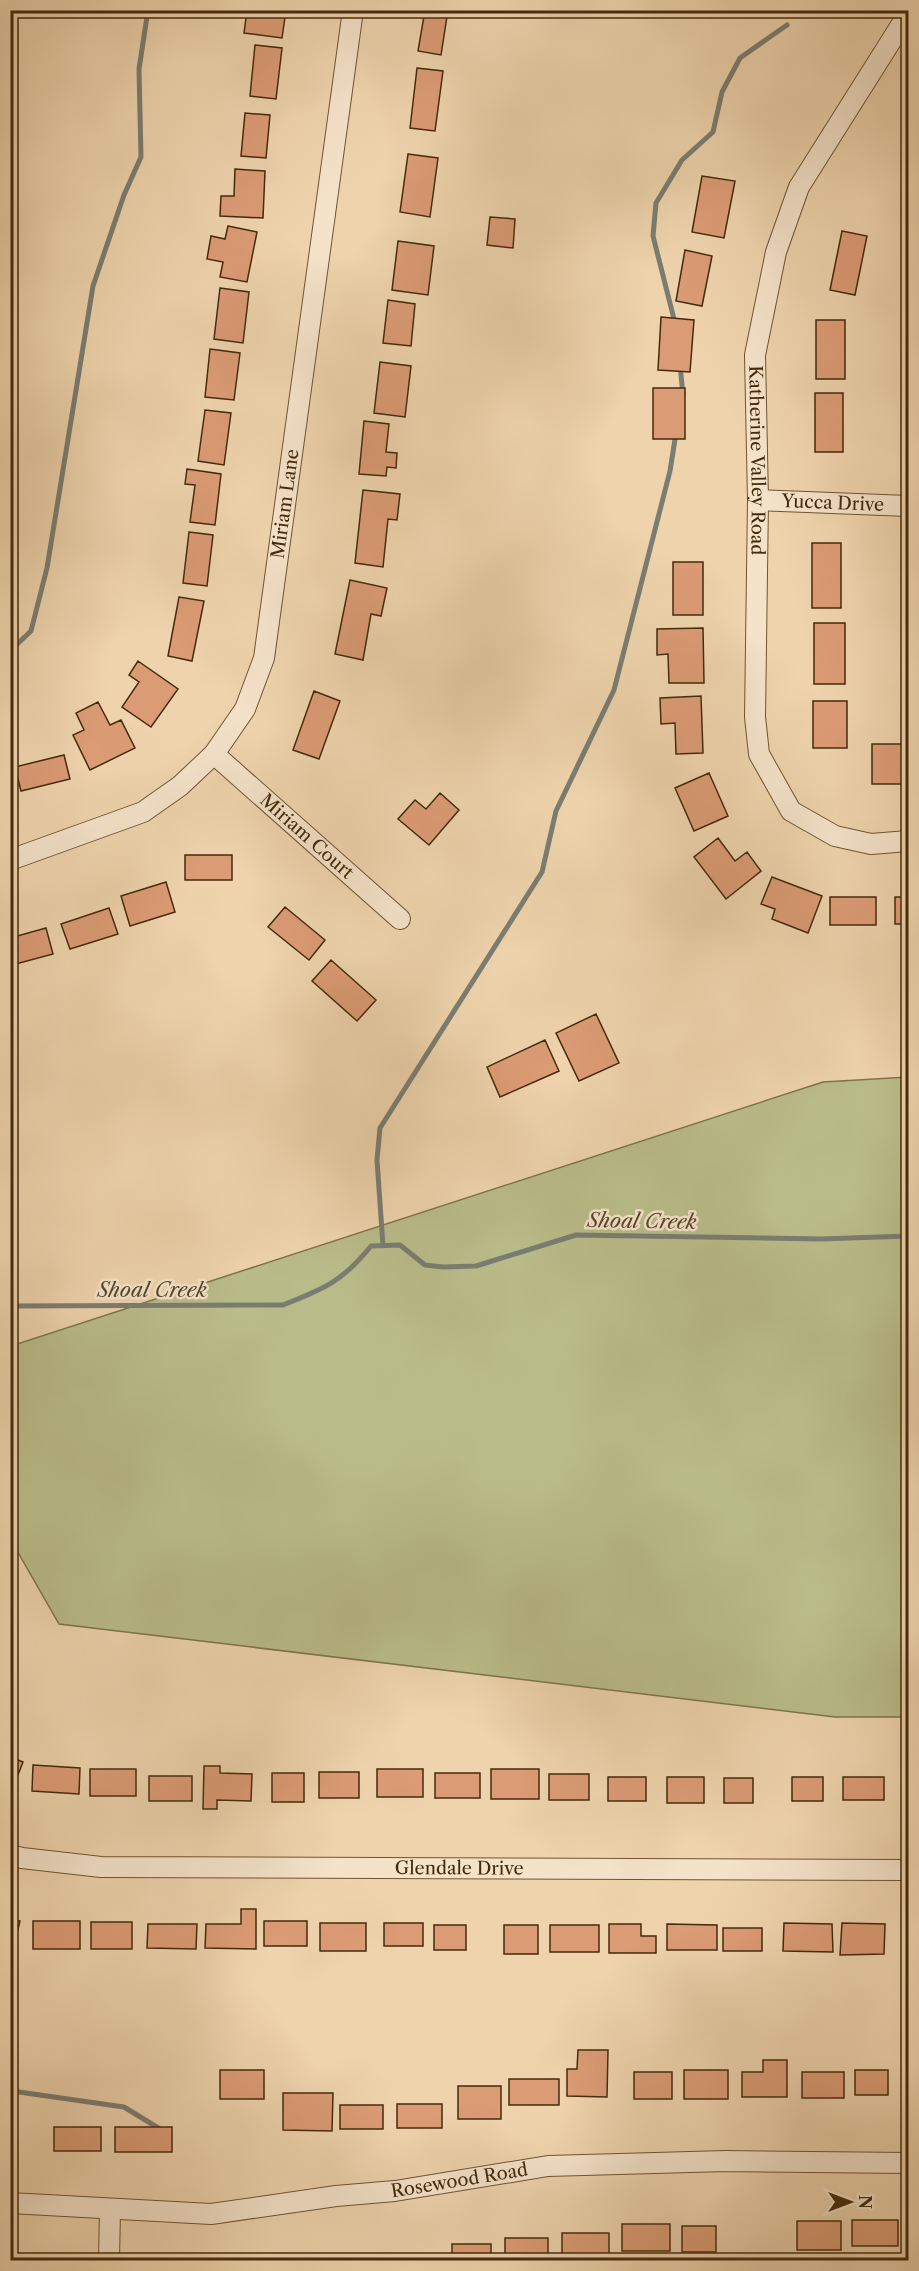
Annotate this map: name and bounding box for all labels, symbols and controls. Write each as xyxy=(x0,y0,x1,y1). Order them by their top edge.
street label: Katherine Valley Road xyxy=(744,365,769,556)
street label: Miriam Lane xyxy=(267,448,304,560)
street label: Yucca Drive xyxy=(780,490,884,516)
street label: Miriam Court xyxy=(255,789,359,884)
water label: Shoal Creek xyxy=(586,1208,697,1234)
water label: Shoal Creek xyxy=(96,1278,207,1302)
street label: Glendale Drive xyxy=(395,1857,524,1880)
street label: Rosewood Road xyxy=(389,2158,530,2203)
north arrow xyxy=(820,2172,880,2232)
text: N xyxy=(855,2195,875,2209)

